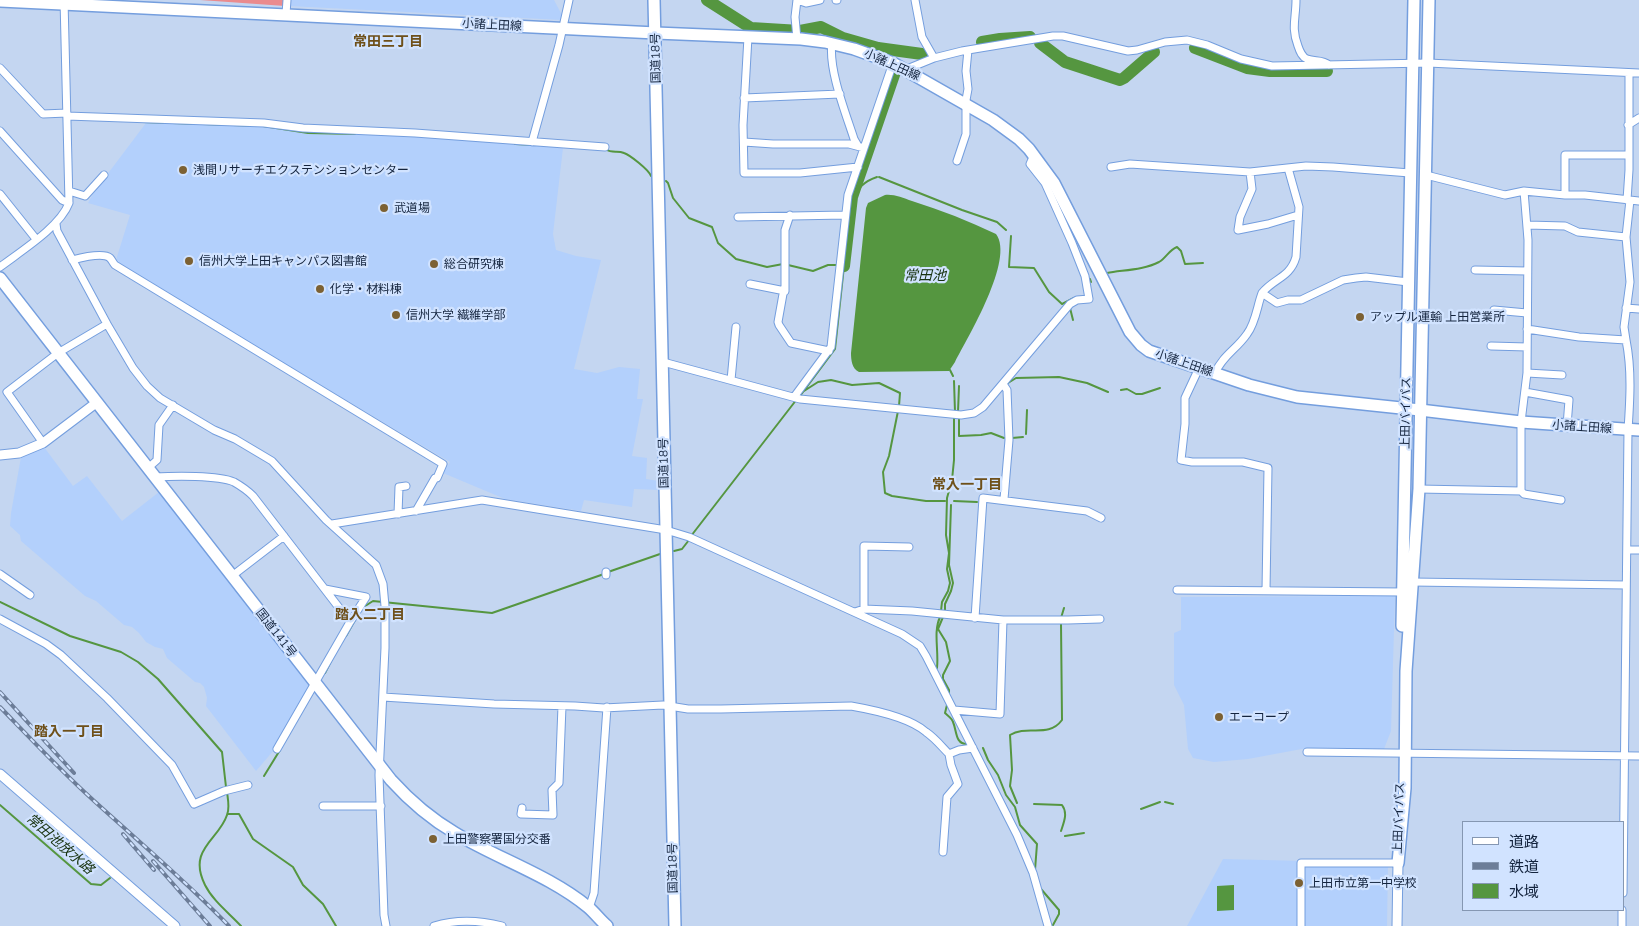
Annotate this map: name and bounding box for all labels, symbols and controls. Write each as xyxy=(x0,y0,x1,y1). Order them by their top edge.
street label: 小諸上田線 xyxy=(462,16,522,34)
street label: 国道18号 xyxy=(648,33,664,83)
district label: 常田三丁目 xyxy=(353,34,423,50)
street label: 小諸上田線 xyxy=(862,46,922,84)
place label: 浅間リサーチエクステンションセンター xyxy=(193,163,409,177)
marker: 浅間リサーチエクステンションセンター xyxy=(177,164,189,176)
place label: 武道場 xyxy=(394,201,430,215)
marker: 武道場 xyxy=(378,202,390,214)
place label: 信州大学上田キャンパス図書館 xyxy=(199,254,367,268)
marker: 信州大学上田キャンパス図書館 xyxy=(183,255,195,267)
place label: 総合研究棟 xyxy=(444,257,504,271)
marker: 総合研究棟 xyxy=(428,258,440,270)
water label: 常田池 xyxy=(904,268,946,284)
place label: 化学・材料棟 xyxy=(330,282,402,296)
marker: 化学・材料棟 xyxy=(314,283,326,295)
place label: 信州大学 繊維学部 xyxy=(406,308,505,322)
marker: 信州大学 繊維学部 xyxy=(390,309,402,321)
place label: アップル運輸 上田営業所 xyxy=(1370,310,1505,324)
marker: アップル運輸 上田営業所 xyxy=(1354,311,1366,323)
street label: 小諸上田線 xyxy=(1153,346,1215,380)
street label: 上田バイパス xyxy=(1398,377,1414,449)
street label: 小諸上田線 xyxy=(1552,418,1612,436)
street label: 国道18号 xyxy=(656,438,672,488)
district label: 常入一丁目 xyxy=(932,477,1002,493)
street label: 国道141号 xyxy=(253,606,299,660)
district label: 踏入二丁目 xyxy=(335,607,405,623)
place label: エーコープ xyxy=(1229,710,1289,724)
marker: エーコープ xyxy=(1213,711,1225,723)
district label: 踏入一丁目 xyxy=(34,724,104,740)
street label: 上田バイパス xyxy=(1391,782,1407,854)
water label: 常田池放水路 xyxy=(23,810,97,878)
legend xyxy=(1462,821,1624,911)
place label: 上田警察署国分交番 xyxy=(443,832,551,846)
text: 道路 xyxy=(1509,832,1539,851)
marker: 上田警察署国分交番 xyxy=(427,833,439,845)
street label: 国道18号 xyxy=(665,843,681,893)
text: 鉄道 xyxy=(1509,857,1539,876)
place label: 上田市立第一中学校 xyxy=(1309,876,1417,890)
marker: 上田市立第一中学校 xyxy=(1293,877,1305,889)
text: 水域 xyxy=(1509,882,1539,901)

